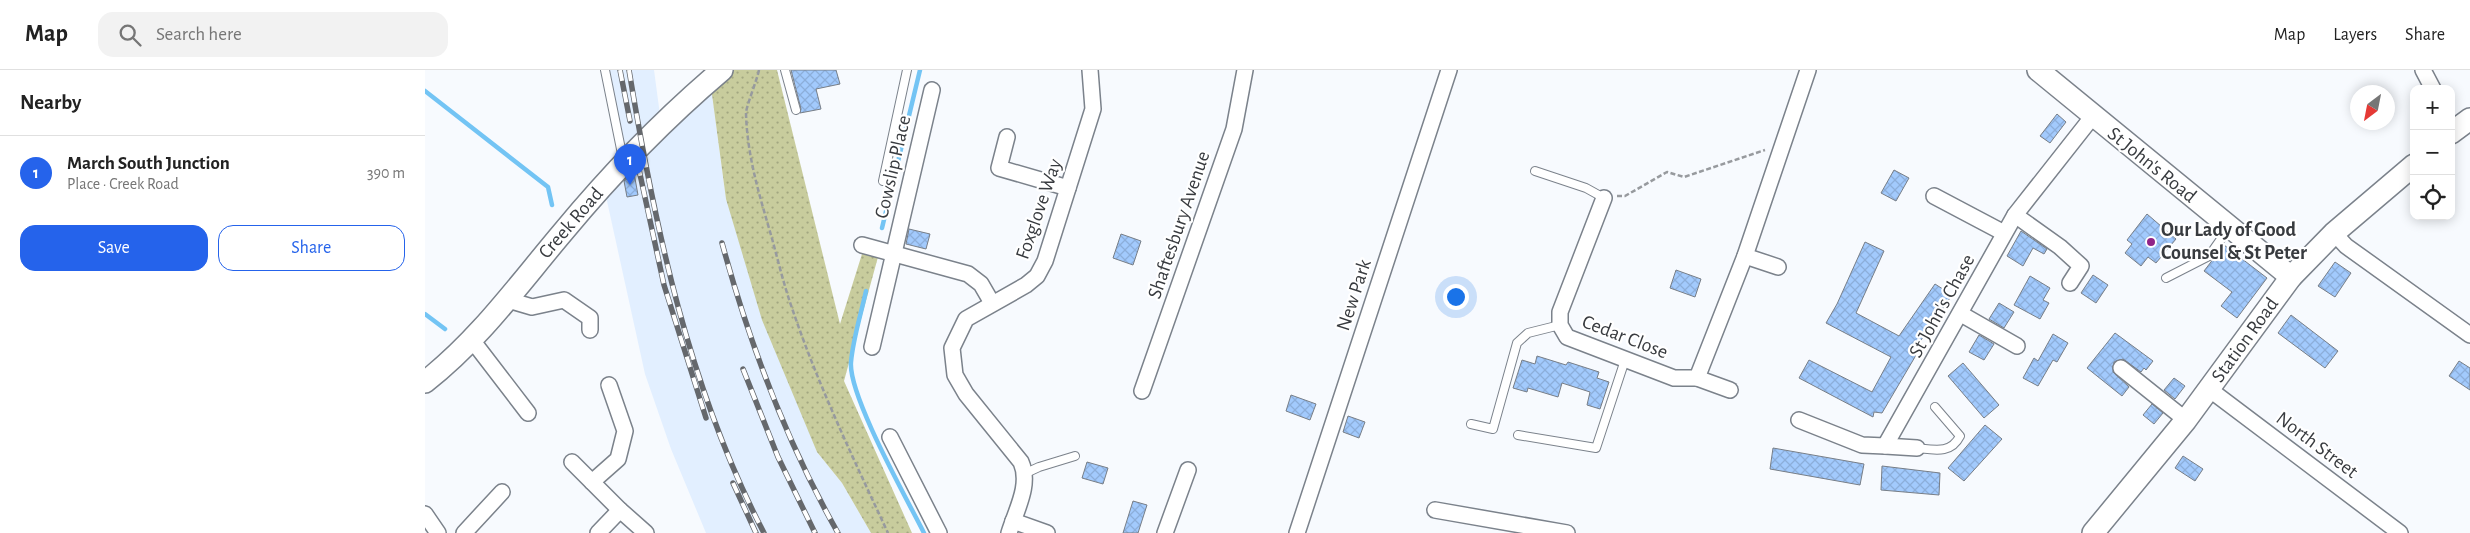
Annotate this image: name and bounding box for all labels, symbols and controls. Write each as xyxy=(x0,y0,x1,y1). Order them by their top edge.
search box xyxy=(98,12,448,57)
icon: search xyxy=(116,21,144,49)
text: Map xyxy=(25,22,68,46)
text: Search here xyxy=(156,25,242,44)
text: Map xyxy=(2274,26,2305,44)
text: Layers xyxy=(2333,26,2377,44)
text: Share xyxy=(2405,26,2445,44)
north arrow xyxy=(2350,85,2395,130)
map controls xyxy=(2410,85,2455,220)
button: + xyxy=(2410,85,2455,130)
text: Nearby xyxy=(20,92,81,113)
street label: Cowslip Place xyxy=(871,114,915,220)
street label: St John's Road xyxy=(2104,123,2200,207)
button: − xyxy=(2410,130,2455,175)
pin: 1 xyxy=(614,144,646,185)
street label: Shaftesbury Avenue xyxy=(1144,149,1214,301)
text: March South Junction xyxy=(67,154,230,173)
street label: Foxglove Way xyxy=(1012,156,1066,262)
text: 1 xyxy=(33,165,39,181)
text: 390 m xyxy=(367,165,405,181)
button: locate xyxy=(2410,175,2455,220)
text: Place · Creek Road xyxy=(67,176,179,192)
street label: Creek Road xyxy=(535,184,607,262)
place label: Our Lady of Good Counsel & St Peter xyxy=(2161,220,2307,263)
button: Save xyxy=(20,225,208,271)
button: Share xyxy=(218,225,405,271)
marker: Our Lady of Good Counsel & St Peter xyxy=(2145,236,2157,248)
street label: St John's Chase xyxy=(1905,251,1979,361)
street label: New Park xyxy=(1333,257,1375,333)
your location xyxy=(1443,284,1469,310)
street label: Station Road xyxy=(2208,294,2282,386)
street label: Cedar Close xyxy=(1579,312,1671,362)
street label: North Street xyxy=(2272,408,2362,482)

